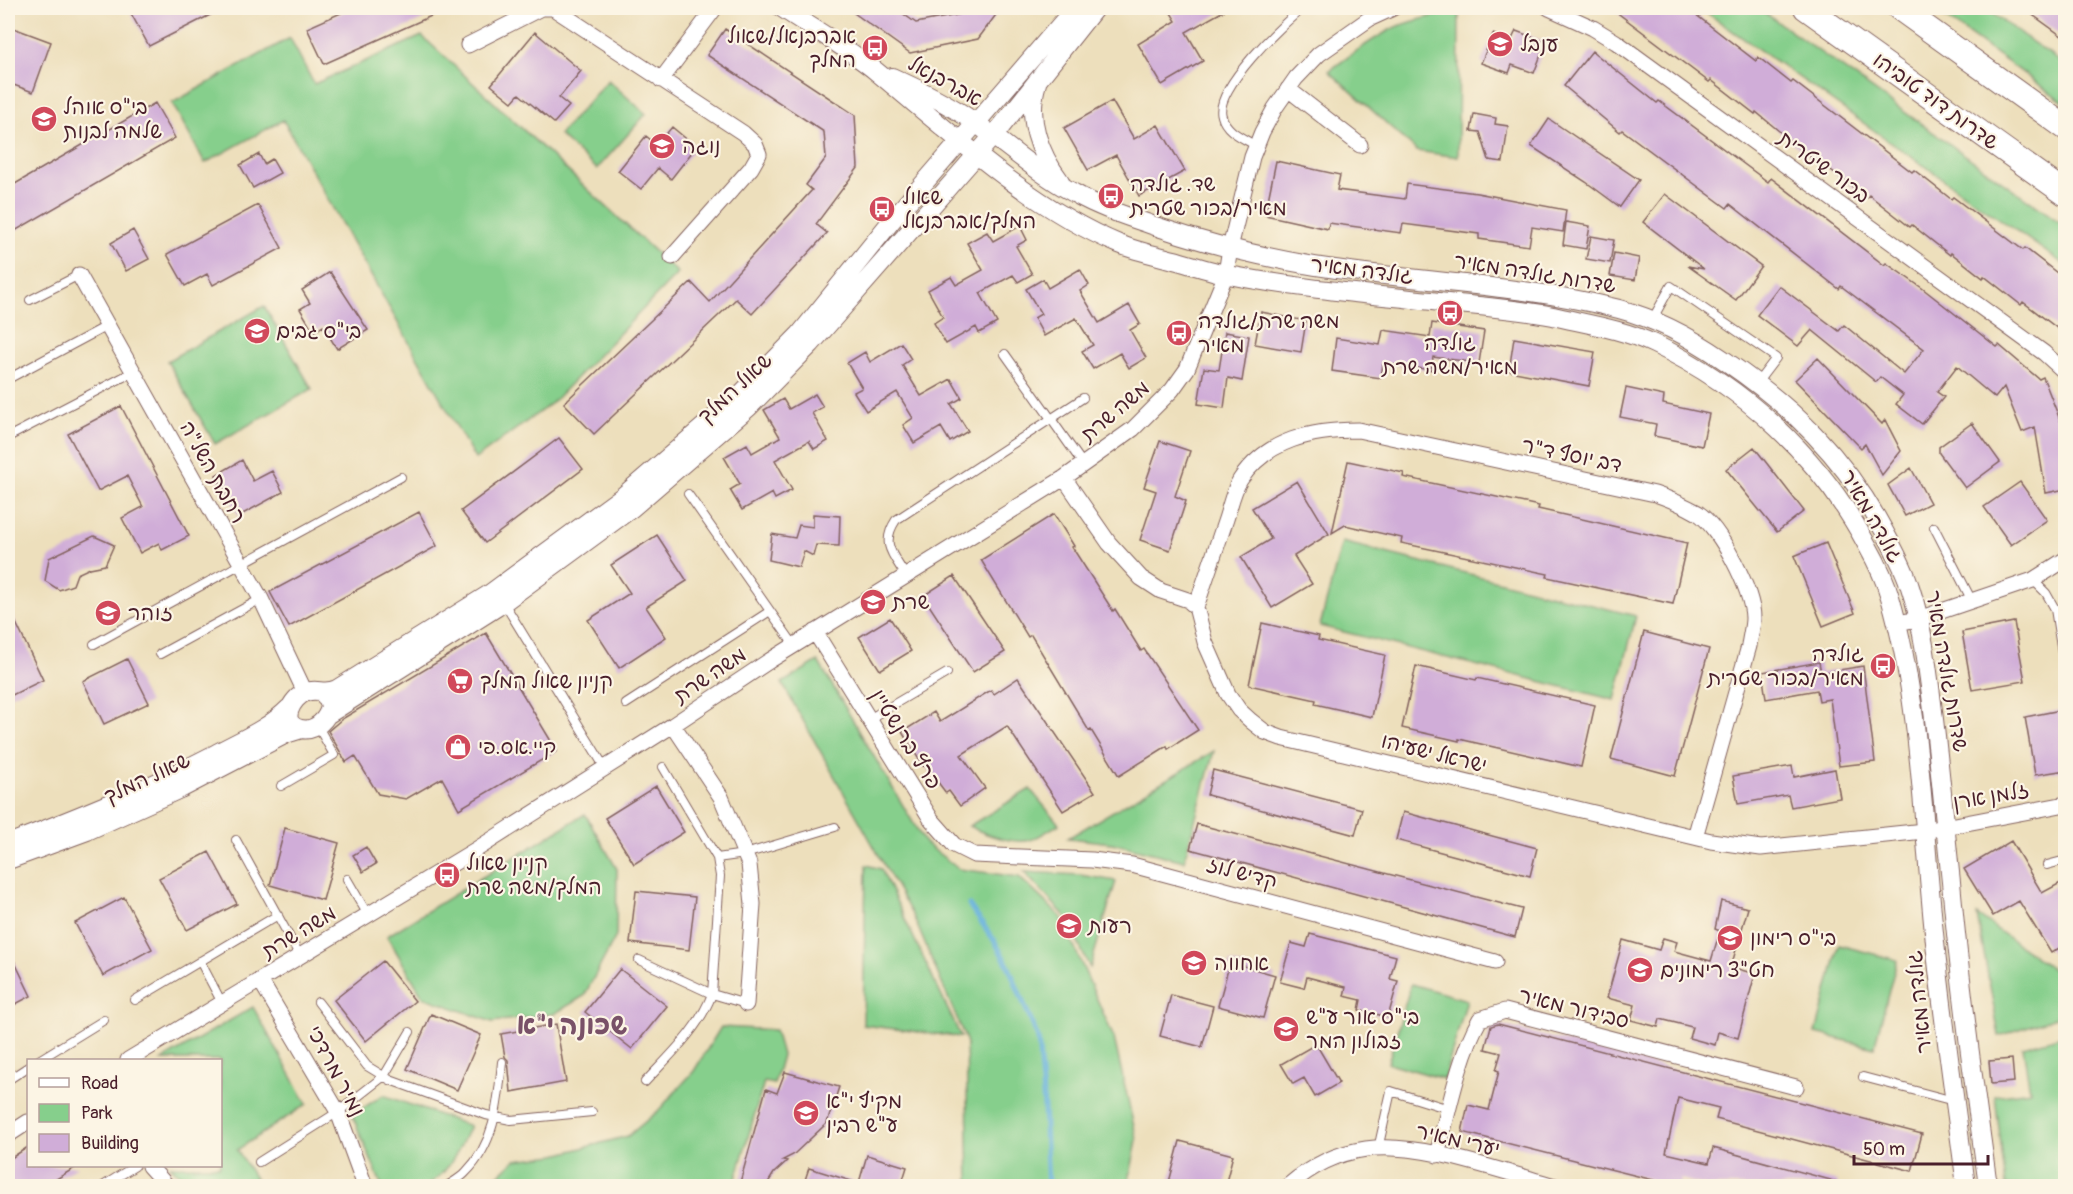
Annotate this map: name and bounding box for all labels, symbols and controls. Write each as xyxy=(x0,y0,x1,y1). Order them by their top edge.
place label: אברבנאל/שאול המלך xyxy=(727,23,856,74)
school or university icon: ענבל xyxy=(1485,29,1515,59)
place label: ענבל xyxy=(1520,31,1558,58)
bus stop icon: אברבנאל/שאול המלך xyxy=(860,33,890,63)
street label: שדרות דוד טוביהו xyxy=(1867,47,2004,156)
street label: אברבנאל xyxy=(903,50,986,113)
place label: בי"ס אוהל שלמה לבנות xyxy=(63,94,162,145)
school or university icon: בי"ס אוהל שלמה לבנות xyxy=(29,104,59,134)
street label: בכור שיטרית xyxy=(1772,124,1875,210)
school or university icon: נוגה xyxy=(647,131,677,161)
place label: נוגה xyxy=(682,133,720,160)
place label: שד. גולדה מאיר/בכור שטרית xyxy=(1129,171,1287,222)
bus stop icon: שד. גולדה מאיר/בכור שטרית xyxy=(1096,181,1126,211)
place label: שאול המלך/אברבנאל xyxy=(902,184,1036,235)
bus stop icon: שאול המלך/אברבנאל xyxy=(867,194,897,224)
street label: שדרות גולדה מאיר xyxy=(1452,247,1618,300)
street label: גולדה מאיר xyxy=(1309,251,1415,290)
bus stop icon: גולדה מאיר/משה שרת xyxy=(1435,298,1465,328)
place label: משה שרת/גולדה מאיר xyxy=(1198,308,1340,359)
school or university icon: בי"ס גבים xyxy=(242,316,272,346)
place label: בי"ס גבים xyxy=(276,318,361,345)
bus stop icon: משה שרת/גולדה מאיר xyxy=(1164,318,1194,348)
place label: גולדה מאיר/משה שרת xyxy=(1381,330,1518,381)
street label: שאול המלך xyxy=(692,347,778,430)
street label: משה שרת xyxy=(1075,375,1155,449)
street label: רחבת השל"ה xyxy=(173,416,252,528)
street label: דב יוסף ד"ר xyxy=(1519,432,1624,479)
street label: גולדה מאיר xyxy=(1834,465,1909,568)
school or university icon: שרת xyxy=(858,587,888,617)
street label: שדרות גולדה מאיר xyxy=(1919,588,1974,754)
place label: שרת xyxy=(891,589,930,616)
school or university icon: זוהר xyxy=(93,598,123,628)
place label: זוהר xyxy=(128,600,173,627)
street label: משה שרת xyxy=(668,641,752,710)
place label: גולדה מאיר/בכור שטרית xyxy=(1706,641,1864,692)
bus stop icon: גולדה מאיר/בכור שטרית xyxy=(1868,651,1898,681)
supermarket icon: קניון שאול המלך xyxy=(445,666,475,696)
place label: קניון שאול המלך xyxy=(480,668,613,695)
street label: פרץ ברנשטיין xyxy=(864,684,947,795)
street label: ישראל ישעיהו xyxy=(1378,727,1490,780)
shop icon: קיי.אס.פי xyxy=(443,732,473,762)
place label: קיי.אס.פי xyxy=(478,734,556,761)
street label: שאול המלך xyxy=(100,747,195,810)
street label: זלמן ארן xyxy=(1951,777,2031,816)
place label: קניון שאול המלך/משה שרת xyxy=(465,850,602,901)
street label: קדיש לוז xyxy=(1204,851,1280,896)
bus stop icon: קניון שאול המלך/משה שרת xyxy=(432,860,462,890)
street label: משה שרת xyxy=(256,900,341,966)
school or university icon: רעות xyxy=(1054,911,1084,941)
place label: רעות xyxy=(1086,913,1132,940)
school or university icon: בי"ס רימון xyxy=(1715,923,1745,953)
place label: בי"ס רימון xyxy=(1750,925,1836,952)
school or university icon: אחווה xyxy=(1179,948,1209,978)
street label: גולדה מאיר xyxy=(1901,949,1938,1055)
place label: אחווה xyxy=(1214,950,1269,977)
school or university icon: חט"צ רימונים xyxy=(1625,955,1655,985)
place label: חט"צ רימונים xyxy=(1660,957,1775,984)
street label: סבידור מאיר xyxy=(1516,982,1632,1035)
place label: בי"ס אור ע"ש זבולון המר xyxy=(1306,1004,1419,1055)
district label: שכונה י"א xyxy=(517,1009,628,1042)
school or university icon: בי"ס אור ע"ש זבולון המר xyxy=(1271,1014,1301,1044)
street label: נמיר מרדכי xyxy=(300,1021,371,1121)
legend xyxy=(27,1059,222,1167)
text: Road xyxy=(81,1072,118,1095)
place label: מקיף י"א ע"ש רבין xyxy=(826,1088,902,1139)
school or university icon: מקיף י"א ע"ש רבין xyxy=(791,1098,821,1128)
text: Park xyxy=(81,1102,113,1125)
street label: יערי מאיר xyxy=(1413,1118,1503,1163)
scale bar xyxy=(1854,1128,1988,1166)
text: Building xyxy=(81,1132,139,1155)
text: 50 m xyxy=(1863,1138,1905,1161)

